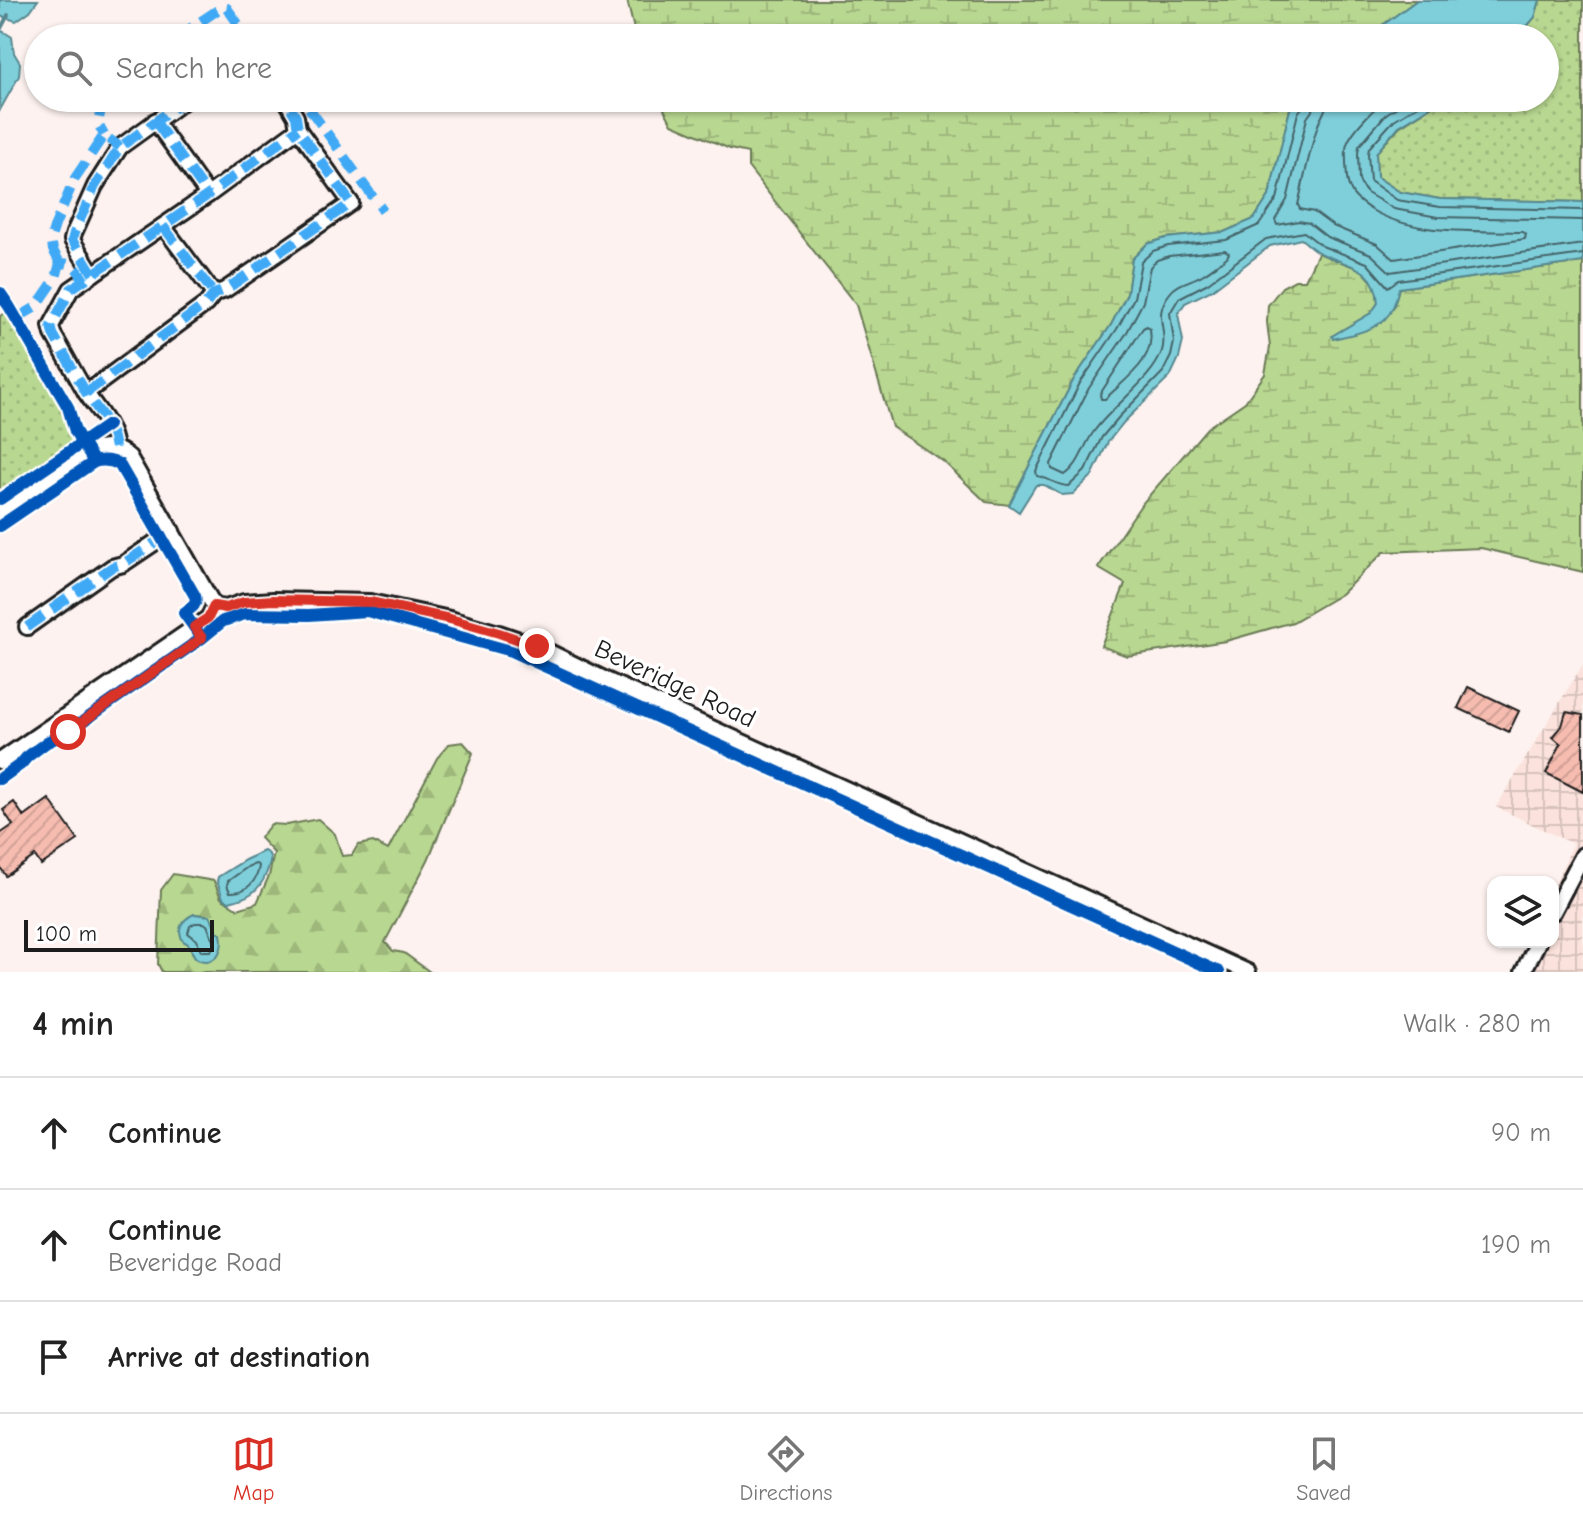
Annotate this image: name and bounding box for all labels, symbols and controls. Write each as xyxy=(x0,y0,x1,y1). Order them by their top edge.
search box xyxy=(24,24,1559,112)
icon: search xyxy=(52,46,96,90)
text: Search here xyxy=(116,51,272,86)
route end xyxy=(519,628,555,664)
street label: Beveridge Road xyxy=(590,634,760,734)
route start xyxy=(50,714,86,750)
map controls xyxy=(1487,876,1559,948)
button: layers xyxy=(1487,876,1559,948)
scale bar xyxy=(24,916,214,952)
text: 100 m xyxy=(36,921,97,947)
text: 4 min xyxy=(32,1004,114,1044)
text: Walk · 280 m xyxy=(1404,1009,1551,1039)
icon: ahead xyxy=(32,1111,76,1155)
text: Continue xyxy=(108,1116,222,1151)
text: 90 m xyxy=(1491,1118,1551,1148)
text: Continue xyxy=(108,1213,222,1248)
icon: ahead xyxy=(32,1223,76,1267)
text: 190 m xyxy=(1481,1230,1551,1260)
text: Beveridge Road xyxy=(108,1248,282,1278)
icon: arrive xyxy=(32,1335,76,1379)
text: Arrive at destination xyxy=(108,1340,370,1375)
tab: Map xyxy=(232,1432,276,1506)
tab: Directions xyxy=(740,1432,833,1506)
tab: Saved xyxy=(1296,1432,1351,1506)

